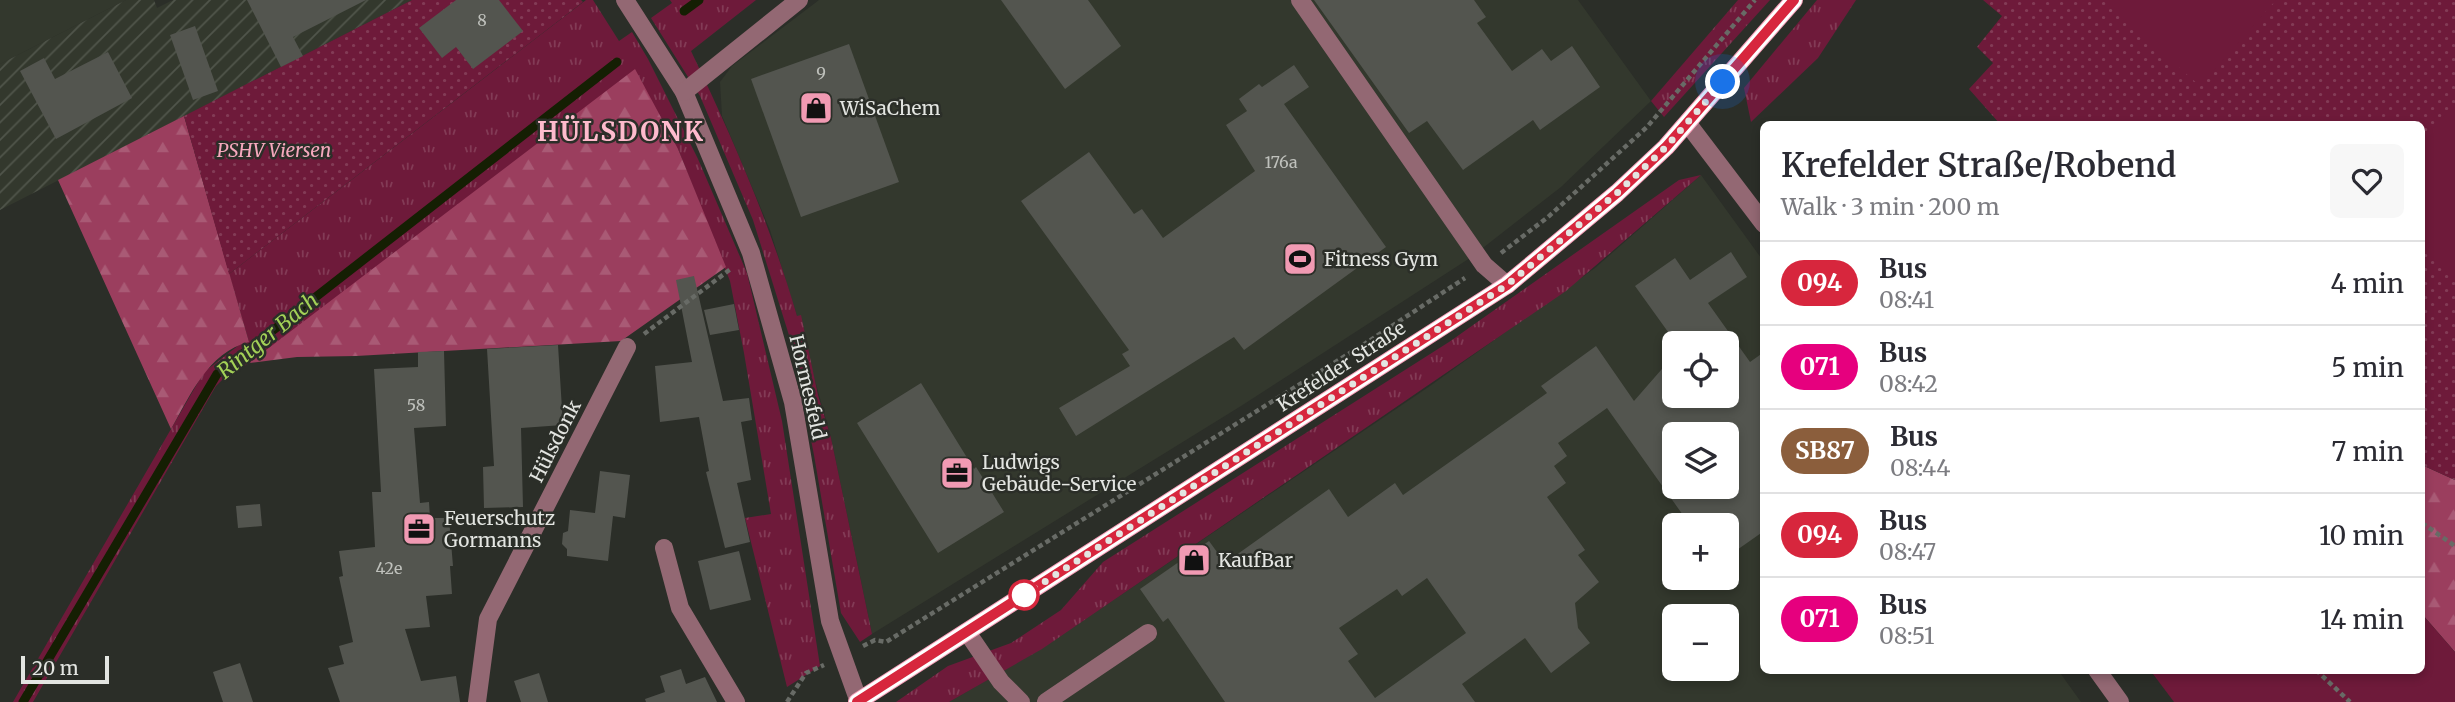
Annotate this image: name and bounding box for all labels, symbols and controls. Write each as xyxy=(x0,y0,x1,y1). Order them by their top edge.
house number: 8 xyxy=(477,10,487,30)
house number: 9 xyxy=(816,63,826,83)
your location xyxy=(1705,64,1740,99)
shop icon: WiSaChem xyxy=(797,89,835,127)
place label: WiSaChem xyxy=(839,96,940,120)
district label: HÜLSDONK xyxy=(537,115,705,148)
park label: PSHV Viersen xyxy=(217,138,331,162)
button: heart xyxy=(2330,144,2404,218)
text: Krefelder Straße/Robend xyxy=(1781,145,2176,186)
house number: 176a xyxy=(1264,152,1298,172)
text: Walk · 3 min · 200 m xyxy=(1781,192,2000,221)
sports icon: Fitness Gym xyxy=(1281,240,1319,278)
place label: Fitness Gym xyxy=(1324,247,1438,271)
text: Bus xyxy=(1879,252,1927,285)
text: 094 xyxy=(1797,267,1842,298)
text: 4 min xyxy=(2330,267,2404,300)
text: 08:41 xyxy=(1879,285,1934,314)
water label: Rintger Bach xyxy=(212,287,324,385)
street label: Krefelder Straße xyxy=(1272,315,1410,417)
map controls xyxy=(1662,331,1739,681)
button: locate xyxy=(1662,331,1739,408)
street label: Hormesfeld xyxy=(784,332,832,442)
text: Bus xyxy=(1879,336,1927,369)
text: 071 xyxy=(1799,351,1840,382)
text: 5 min xyxy=(2331,351,2404,384)
text: 08:42 xyxy=(1879,369,1938,398)
house number: 58 xyxy=(407,395,425,415)
street label: Hülsdonk xyxy=(524,396,586,486)
text: Bus xyxy=(1890,420,1938,453)
button: layers xyxy=(1662,422,1739,499)
text: SB87 xyxy=(1795,435,1855,466)
text: 7 min xyxy=(2332,435,2404,468)
place label: Ludwigs Gebäude-Service xyxy=(982,450,1136,496)
text: 08:44 xyxy=(1890,453,1950,482)
office icon: Ludwigs Gebäude-Service xyxy=(938,454,976,492)
text: Bus xyxy=(1879,504,1927,537)
place label: Feuerschutz Gormanns xyxy=(444,506,555,552)
office icon: Feuerschutz Gormanns xyxy=(400,510,438,548)
button: + xyxy=(1662,513,1739,590)
text: 094 xyxy=(1797,519,1842,550)
text: 10 min xyxy=(2319,519,2404,552)
text: 08:47 xyxy=(1879,537,1936,566)
shop icon: KaufBar xyxy=(1175,541,1213,579)
place label: KaufBar xyxy=(1218,548,1293,572)
house number: 42e xyxy=(376,558,402,578)
unlabelled marker xyxy=(1009,580,1039,610)
text: Bus xyxy=(1879,588,1927,621)
text: 071 xyxy=(1799,603,1840,634)
text: 14 min xyxy=(2320,603,2404,636)
button: − xyxy=(1662,604,1739,681)
text: 08:51 xyxy=(1879,621,1934,650)
scale bar xyxy=(21,653,108,685)
text: 20 m xyxy=(32,656,79,680)

